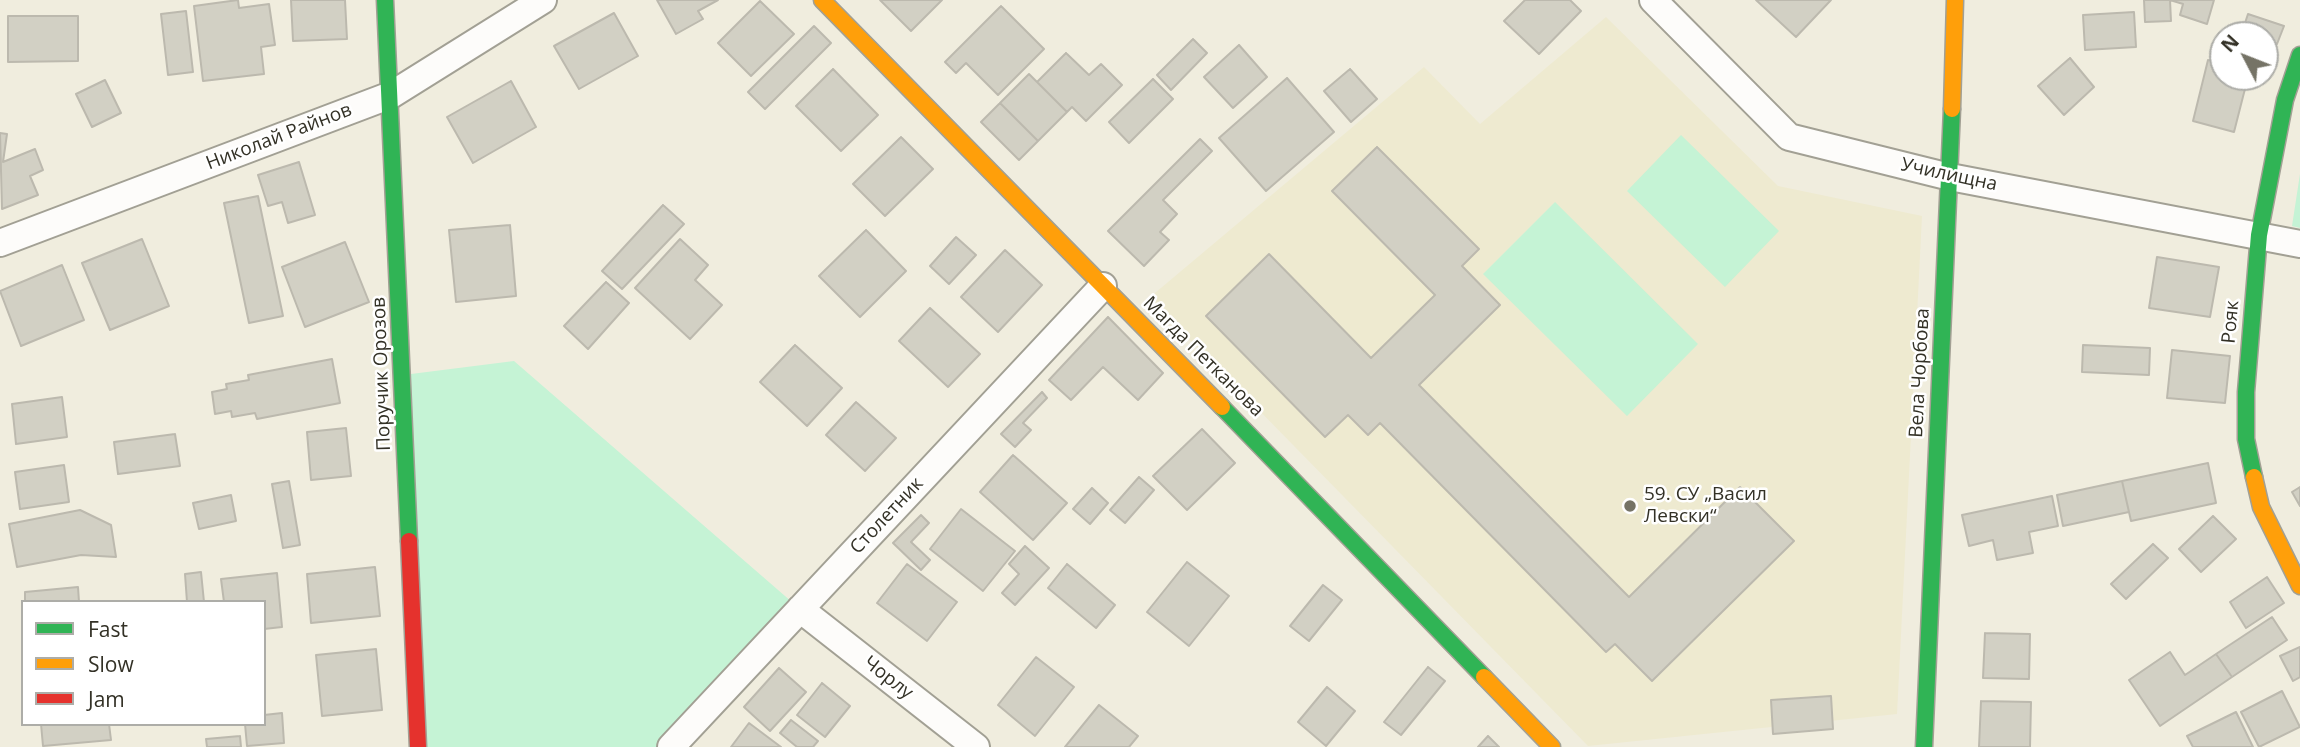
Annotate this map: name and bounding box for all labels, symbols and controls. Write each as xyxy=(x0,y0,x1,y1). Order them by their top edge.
north arrow xyxy=(2209,21,2279,91)
text: N xyxy=(2215,29,2245,58)
street label: Николай Райнов xyxy=(203,99,355,175)
street label: Училищна xyxy=(1899,154,1999,196)
street label: Магда Петканова xyxy=(1138,292,1268,422)
street label: Поручик Орозов xyxy=(368,297,396,451)
street label: Рояк xyxy=(2218,299,2244,345)
street label: Вела Чорбова xyxy=(1905,308,1935,438)
street label: Столетник xyxy=(846,473,928,559)
place label: 59. СУ „Васил Левски“ xyxy=(1644,484,1767,528)
marker: 59. СУ „Васил Левски“ xyxy=(1622,498,1638,514)
legend xyxy=(21,600,266,726)
text: Fast xyxy=(88,615,128,643)
text: Slow xyxy=(88,650,134,678)
street label: Чорлу xyxy=(859,652,917,704)
text: Jam xyxy=(88,685,125,713)

